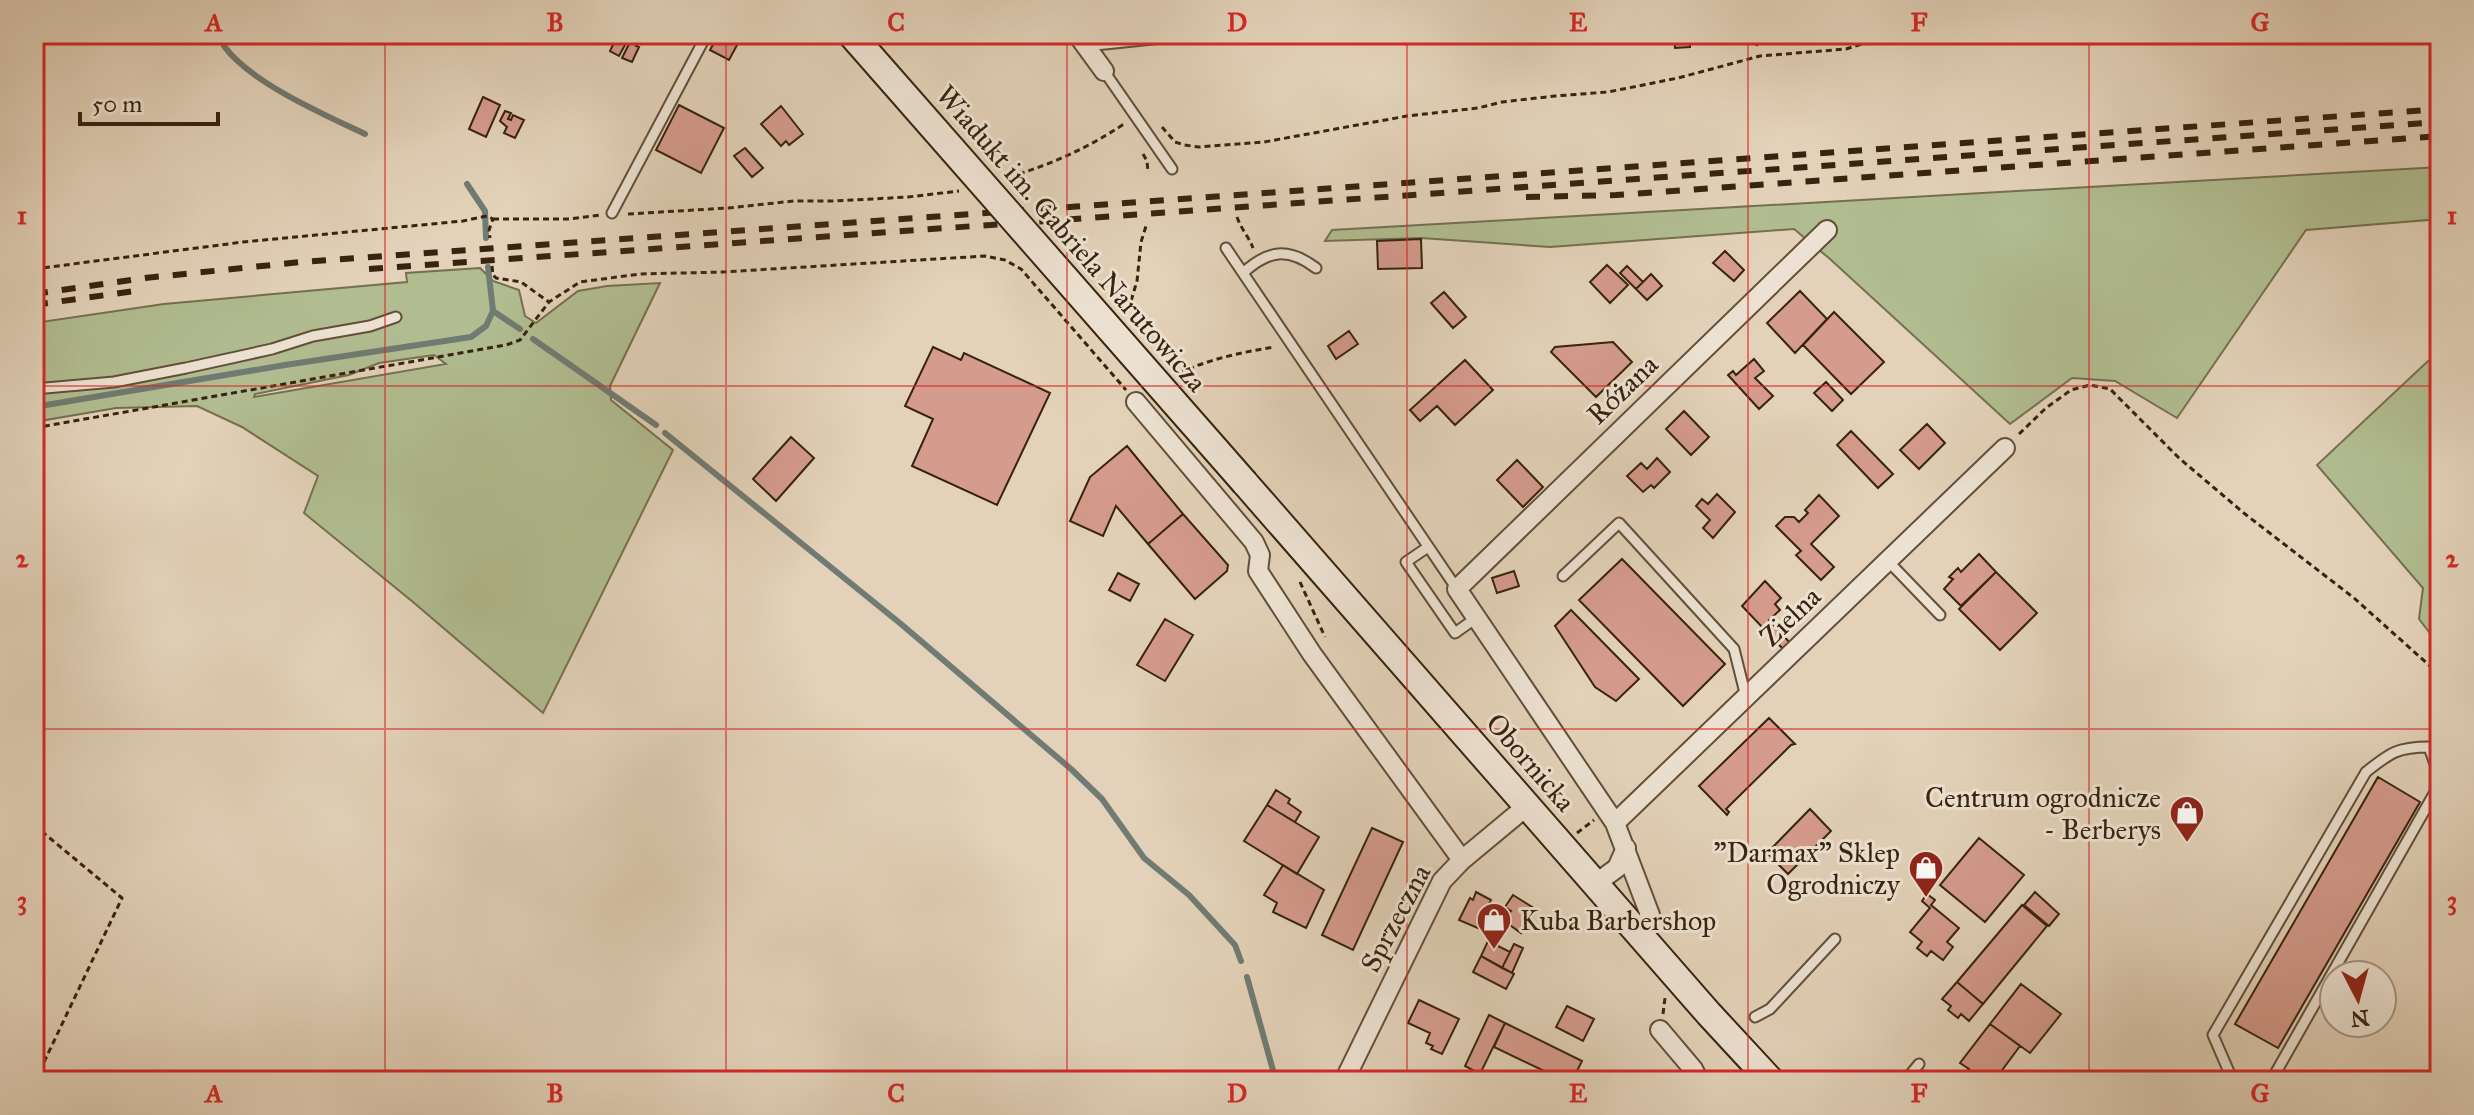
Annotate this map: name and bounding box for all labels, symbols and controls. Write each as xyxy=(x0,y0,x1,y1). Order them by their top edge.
text: A xyxy=(203,6,223,38)
text: B xyxy=(546,6,564,38)
text: C xyxy=(887,6,905,38)
text: D xyxy=(1227,6,1247,38)
text: E xyxy=(1569,6,1588,38)
text: F xyxy=(1911,6,1928,38)
text: G xyxy=(2250,6,2270,38)
scale bar xyxy=(80,76,218,126)
street label: Wiadukt im. Gabriela Narutowicza xyxy=(929,78,1215,399)
text: 50 m xyxy=(92,89,142,119)
text: 1 xyxy=(17,199,27,231)
text: 1 xyxy=(2447,199,2457,231)
street label: Różana xyxy=(1579,347,1665,432)
text: 2 xyxy=(16,542,30,574)
text: 2 xyxy=(2446,542,2460,574)
street label: Zielna xyxy=(1753,579,1828,654)
street label: Obornicka xyxy=(1478,706,1583,819)
place label: Centrum ogrodnicze - Berberys xyxy=(1925,780,2161,847)
shop icon: Centrum ogrodnicze - Berberys xyxy=(2168,794,2206,844)
place label: "Darmax" Sklep Ogrodniczy xyxy=(1713,835,1901,902)
shop icon: "Darmax" Sklep Ogrodniczy xyxy=(1907,849,1945,899)
street label: Sprzeczna xyxy=(1353,858,1438,978)
text: 3 xyxy=(17,884,27,916)
text: 3 xyxy=(2447,884,2457,916)
shop icon: Kuba Barbershop xyxy=(1475,901,1513,951)
place label: Kuba Barbershop xyxy=(1520,903,1716,938)
north arrow xyxy=(2318,959,2398,1039)
text: N xyxy=(2349,1004,2371,1033)
text: A xyxy=(203,1077,223,1109)
text: B xyxy=(546,1077,564,1109)
text: C xyxy=(887,1077,905,1109)
text: D xyxy=(1227,1077,1247,1109)
text: E xyxy=(1569,1077,1588,1109)
text: F xyxy=(1911,1077,1928,1109)
text: G xyxy=(2250,1077,2270,1109)

